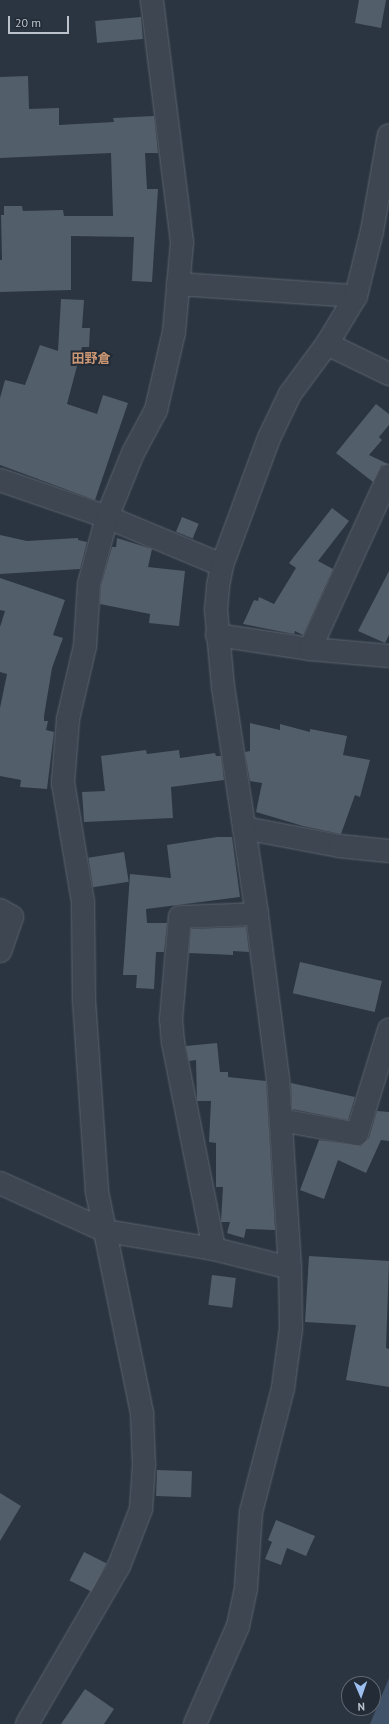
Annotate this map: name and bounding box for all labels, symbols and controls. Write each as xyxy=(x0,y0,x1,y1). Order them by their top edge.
scale bar xyxy=(10,8,71,34)
text: 20 m xyxy=(15,15,41,30)
district label: 田野倉 xyxy=(72,351,110,367)
north arrow xyxy=(341,1676,381,1716)
text: N xyxy=(358,1700,365,1714)

